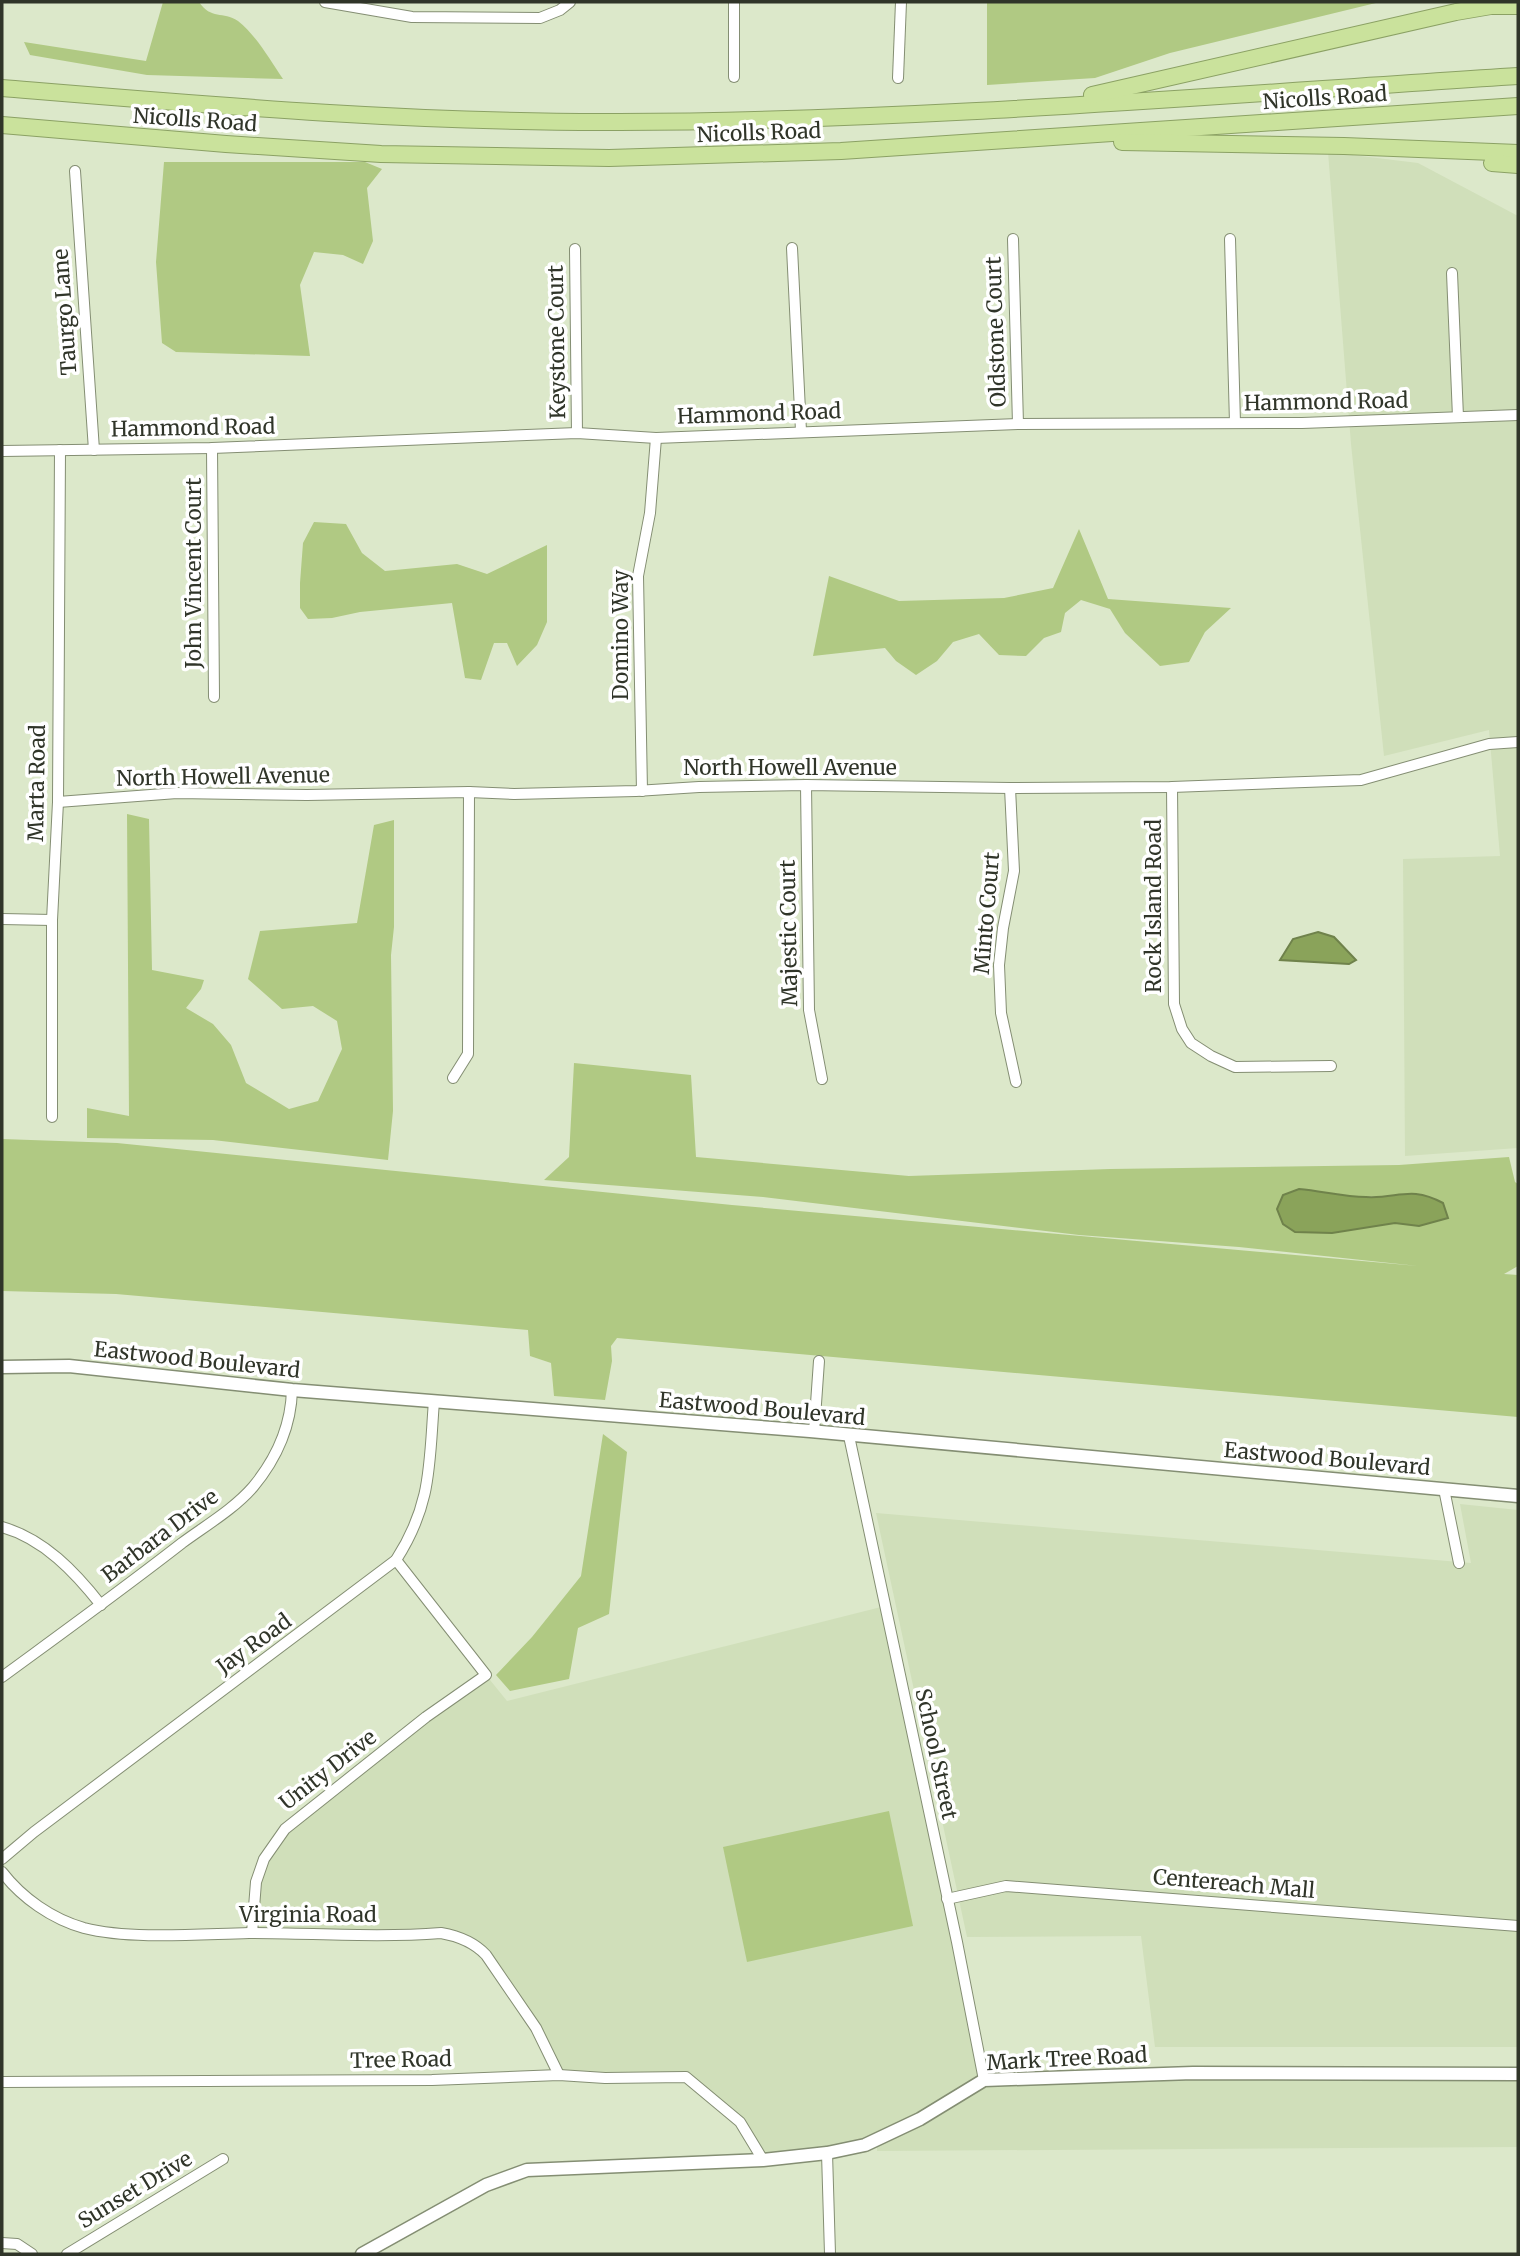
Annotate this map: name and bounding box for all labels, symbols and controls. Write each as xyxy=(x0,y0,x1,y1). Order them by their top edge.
street label: Nicolls Road xyxy=(1262,80,1388,115)
street label: Nicolls Road xyxy=(132,102,258,137)
street label: Nicolls Road xyxy=(696,117,822,148)
street label: Taurgo Lane xyxy=(47,248,82,376)
street label: Oldstone Court xyxy=(979,256,1012,408)
street label: Keystone Court xyxy=(542,265,571,419)
street label: Hammond Road xyxy=(1244,387,1409,416)
street label: Hammond Road xyxy=(676,397,842,430)
street label: Hammond Road xyxy=(111,413,276,442)
street label: John Vincent Court xyxy=(180,478,207,669)
street label: Domino Way xyxy=(607,569,634,700)
street label: Marta Road xyxy=(22,724,51,842)
street label: North Howell Avenue xyxy=(683,754,897,781)
street label: North Howell Avenue xyxy=(116,761,330,792)
street label: Rock Island Road xyxy=(1140,819,1167,993)
street label: Minto Court xyxy=(968,851,1005,975)
street label: Majestic Court xyxy=(774,859,803,1007)
street label: Eastwood Boulevard xyxy=(93,1335,302,1384)
street label: Eastwood Boulevard xyxy=(658,1386,867,1431)
street label: Eastwood Boulevard xyxy=(1223,1436,1432,1481)
street label: Barbara Drive xyxy=(96,1483,223,1588)
street label: Jay Road xyxy=(210,1607,297,1680)
street label: School Street xyxy=(909,1686,964,1822)
street label: Unity Drive xyxy=(274,1723,382,1816)
street label: Centereach Mall xyxy=(1152,1863,1317,1904)
street label: Virginia Road xyxy=(238,1901,377,1928)
street label: Mark Tree Road xyxy=(986,2041,1148,2076)
street label: Tree Road xyxy=(350,2045,452,2074)
street label: Sunset Drive xyxy=(73,2145,197,2234)

